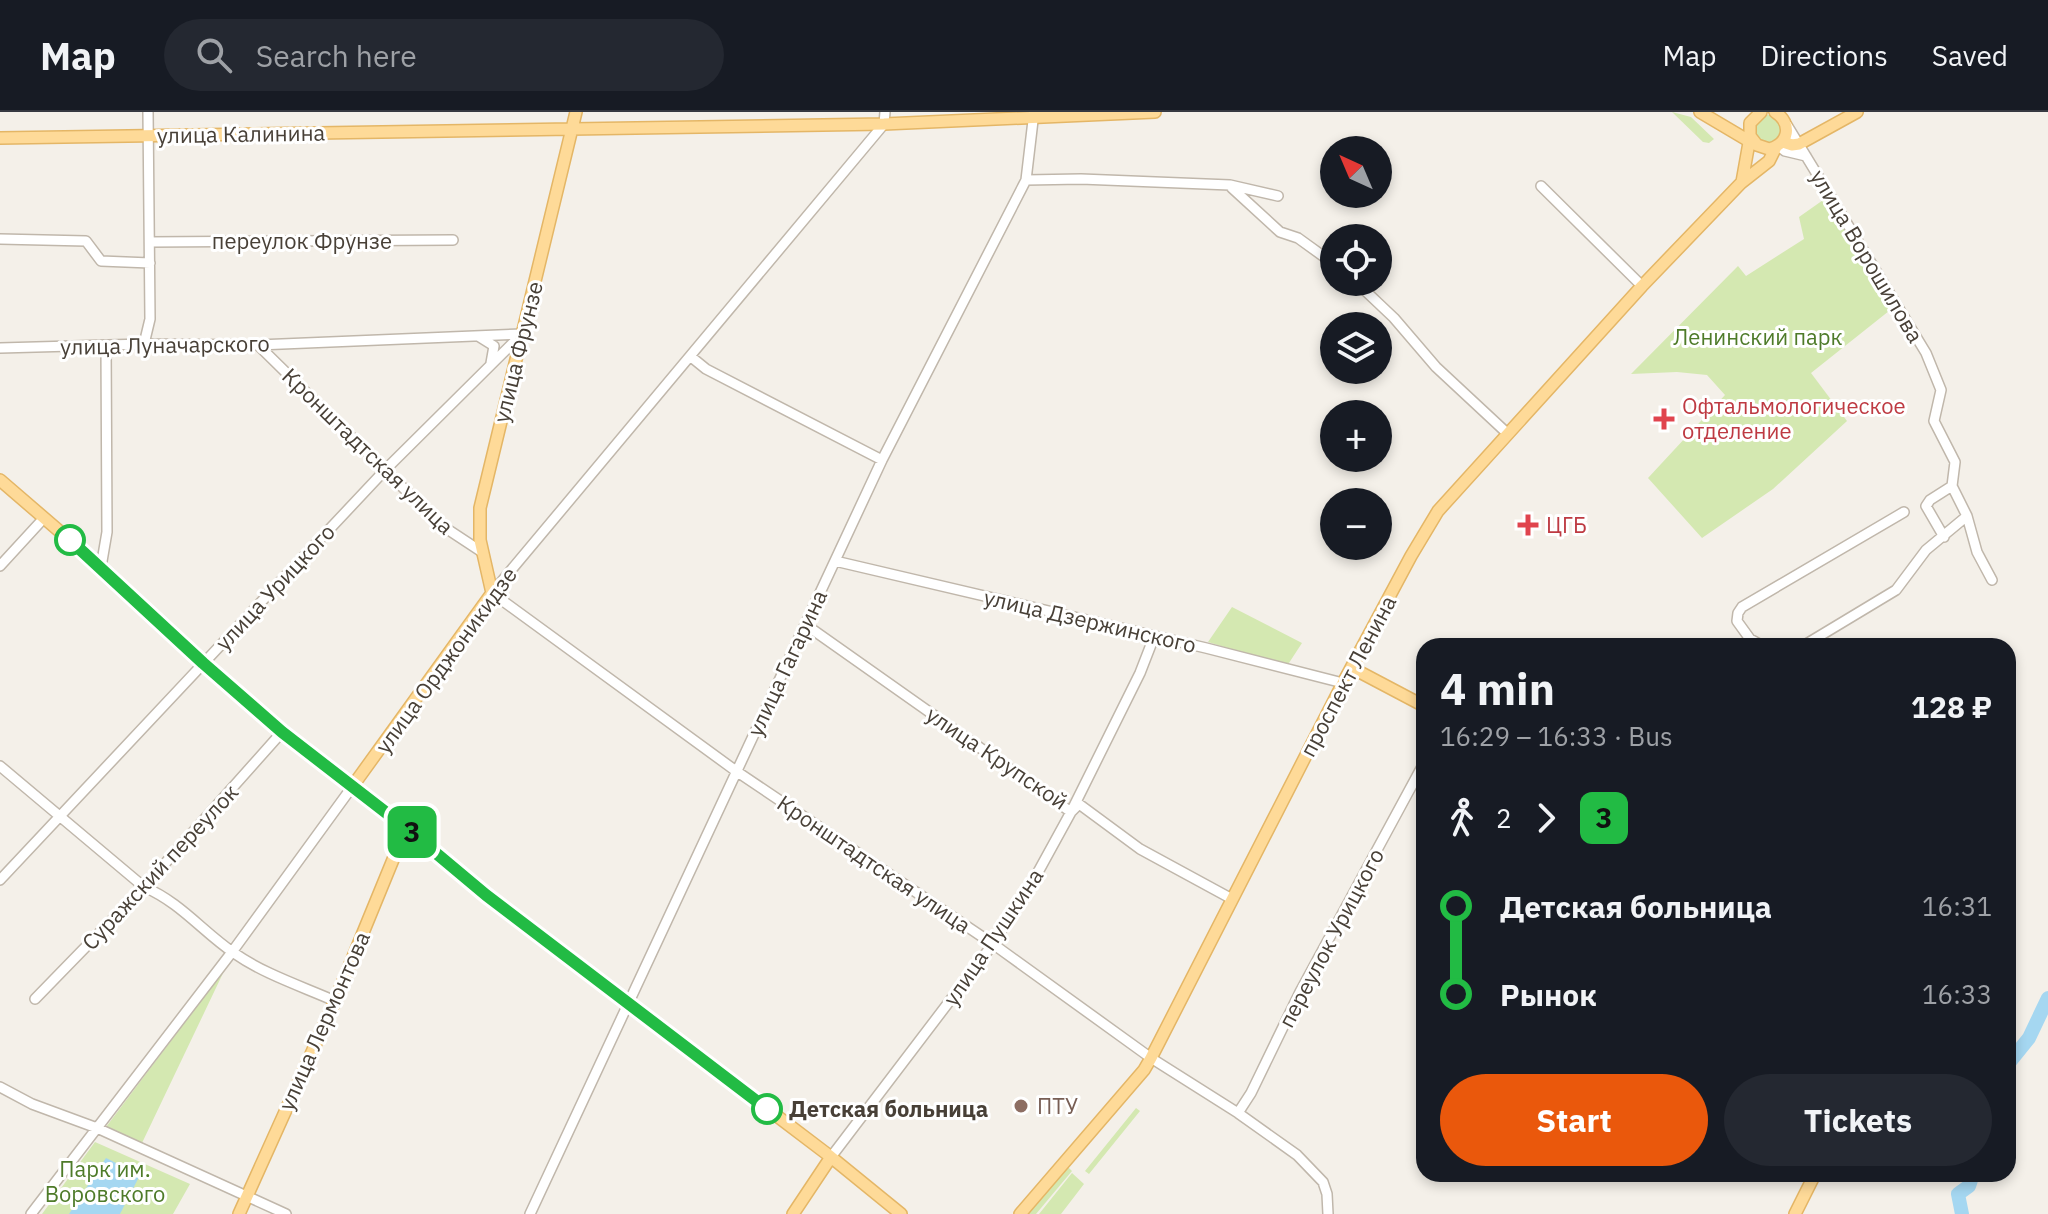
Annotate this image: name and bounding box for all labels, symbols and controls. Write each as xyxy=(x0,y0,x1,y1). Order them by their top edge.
search box xyxy=(164,19,724,91)
text: Map xyxy=(40,31,116,80)
icon: search xyxy=(192,33,236,77)
text: Search here xyxy=(256,36,417,75)
text: Map xyxy=(1662,37,1716,74)
text: Directions xyxy=(1760,37,1888,74)
text: Saved xyxy=(1932,37,2008,74)
street label: улица Калинина xyxy=(157,118,326,149)
north arrow xyxy=(1320,136,1392,208)
map controls xyxy=(1320,136,1392,560)
street label: улица Ворошилова xyxy=(1804,164,1931,348)
button: locate xyxy=(1320,224,1392,296)
street label: переулок Фрунзе xyxy=(212,226,392,255)
street label: улица Фрунзе xyxy=(486,278,549,425)
button: layers xyxy=(1320,312,1392,384)
park label: Ленинский парк xyxy=(1673,322,1843,351)
street label: улица Луначарского xyxy=(60,328,270,361)
street label: Кронштадтская улица xyxy=(276,361,460,540)
place label: Офтальмологическое отделение xyxy=(1682,391,1906,445)
button: + xyxy=(1320,400,1392,472)
marker: Офтальмологическое отделение xyxy=(1653,408,1675,430)
button: − xyxy=(1320,488,1392,560)
place label: ЦГБ xyxy=(1546,510,1587,539)
marker: ЦГБ xyxy=(1517,514,1539,536)
street label: улица Урицкого xyxy=(208,517,341,656)
unlabelled marker xyxy=(55,525,85,555)
street label: улица Орджоникидзе xyxy=(368,561,523,759)
street label: улица Дзержинского xyxy=(981,582,1199,659)
street label: улица Гагарина xyxy=(740,585,833,741)
street label: проспект Ленина xyxy=(1293,590,1402,762)
text: 4 min xyxy=(1440,660,1555,717)
text: 128 ₽ xyxy=(1911,687,1992,726)
street label: улица Крупской xyxy=(921,699,1074,816)
text: 16:29 – 16:33 · Bus xyxy=(1440,719,1673,753)
street label: Суражский переулок xyxy=(75,777,244,956)
street label: Кронштадтская улица xyxy=(772,788,977,939)
icon: walk xyxy=(1440,796,1484,840)
icon: forward xyxy=(1524,796,1568,840)
text: 3 xyxy=(1596,799,1612,836)
text: 2 xyxy=(1496,801,1512,835)
line badge: 3 xyxy=(386,806,438,858)
text: 3 xyxy=(404,813,420,850)
street label: переулок Урицкого xyxy=(1271,843,1390,1032)
street label: улица Пушкина xyxy=(936,862,1049,1011)
text: Детская больница xyxy=(1500,887,1772,926)
text: 16:31 xyxy=(1922,889,1992,923)
street label: улица Лермонтова xyxy=(271,927,376,1115)
text: Рынок xyxy=(1500,975,1597,1014)
text: 16:33 xyxy=(1922,977,1992,1011)
button: Start xyxy=(1440,1074,1708,1166)
button: Tickets xyxy=(1724,1074,1992,1166)
place label: ПТУ xyxy=(1037,1091,1078,1120)
marker: Детская больница xyxy=(752,1094,782,1124)
place label: Детская больница xyxy=(789,1094,988,1123)
marker: ПТУ xyxy=(1012,1097,1030,1115)
park label: Парк им. Воровского xyxy=(45,1154,165,1208)

